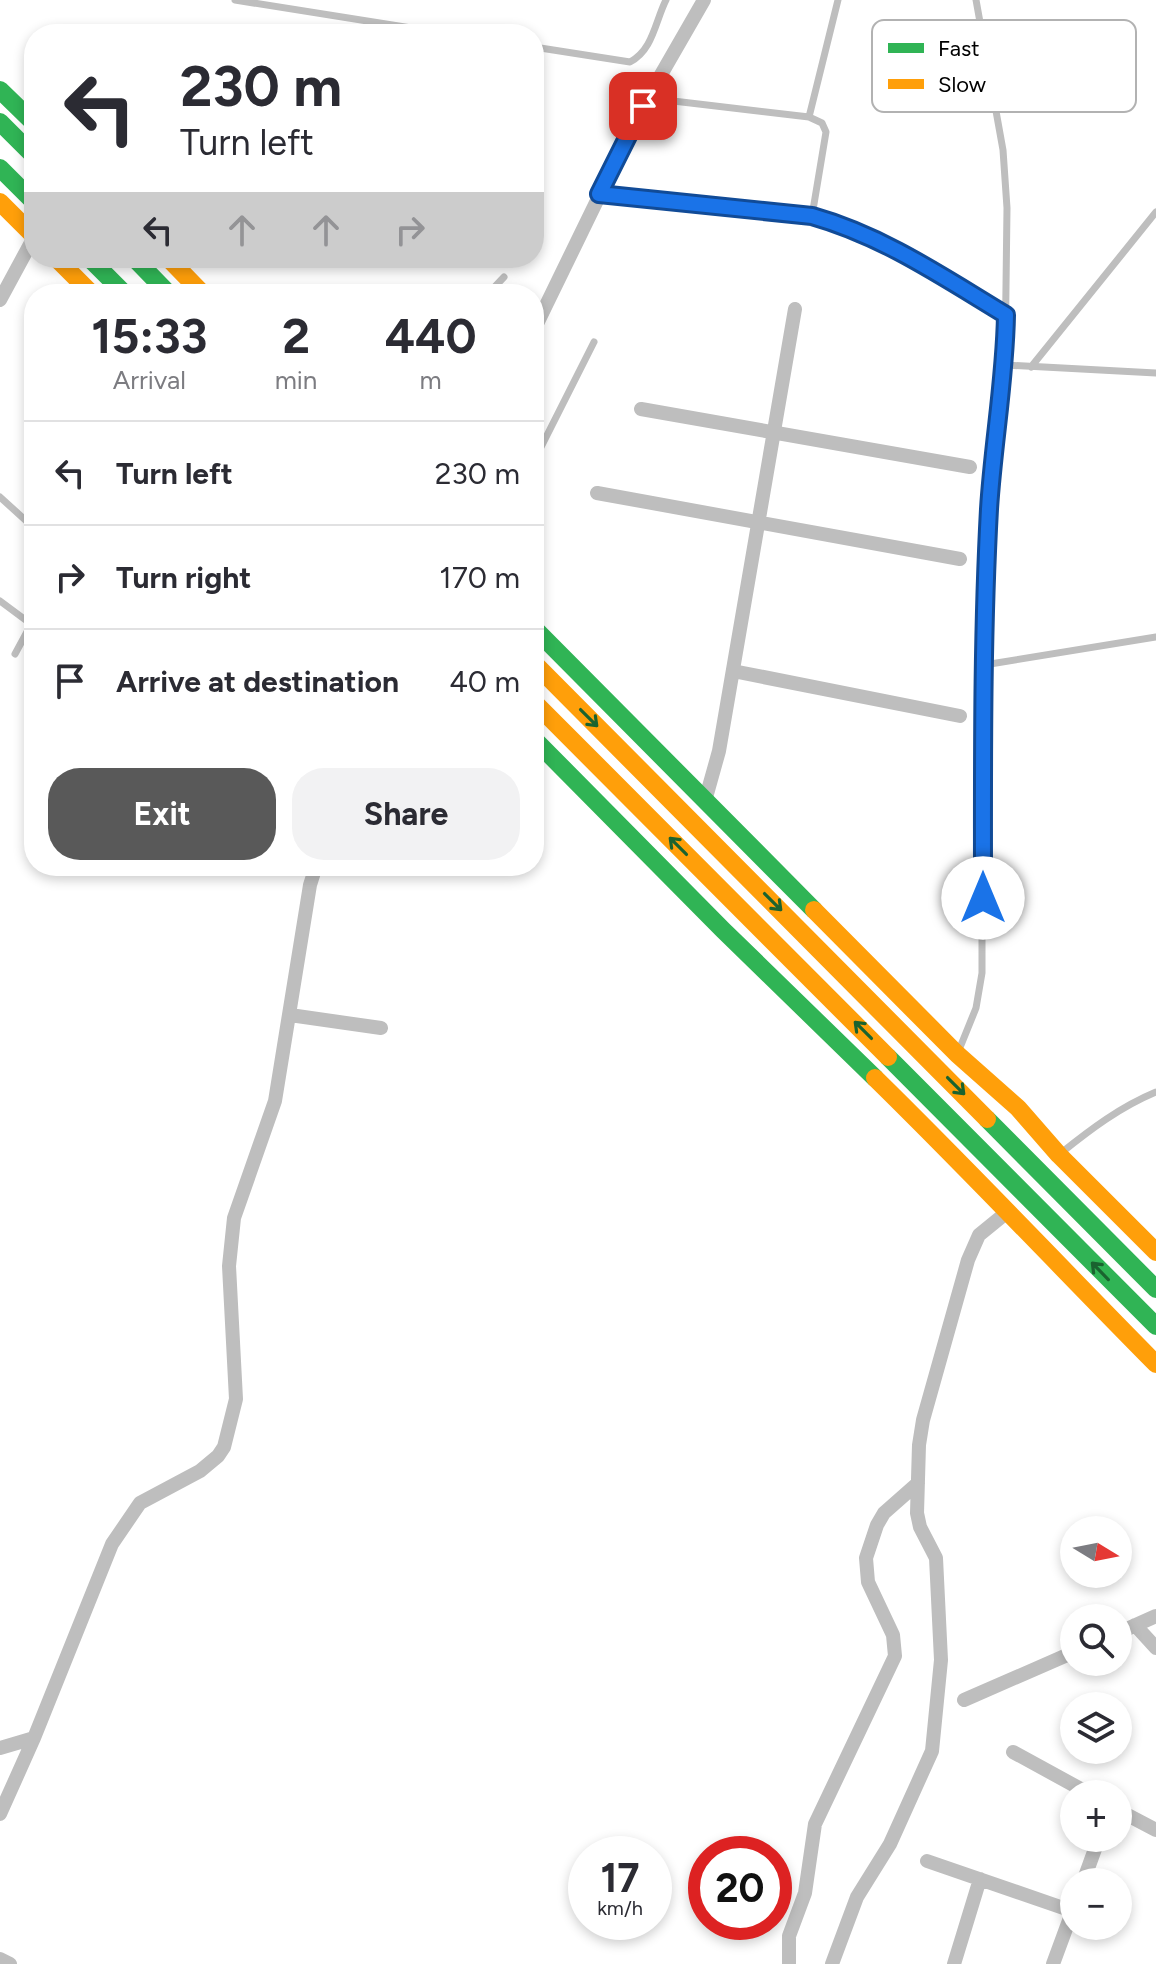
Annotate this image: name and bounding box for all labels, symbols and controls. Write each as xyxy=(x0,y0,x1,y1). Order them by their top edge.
legend xyxy=(872,20,1136,112)
text: Fast xyxy=(938,35,980,62)
text: 230 m xyxy=(180,53,342,120)
icon: left xyxy=(48,56,152,160)
text: Slow xyxy=(938,71,987,98)
pin xyxy=(609,72,677,140)
icon: arrive xyxy=(621,84,665,128)
text: Turn left xyxy=(180,121,314,164)
icon: left xyxy=(136,208,180,252)
icon: ahead xyxy=(220,208,264,252)
icon: ahead xyxy=(304,208,348,252)
icon: right xyxy=(388,208,432,252)
text: 15:33 xyxy=(91,307,207,365)
text: 2 xyxy=(282,307,310,365)
text: 440 xyxy=(385,307,477,365)
text: Arrival xyxy=(113,364,186,396)
text: min xyxy=(275,364,317,396)
text: m xyxy=(420,364,442,396)
icon: left xyxy=(48,451,92,495)
text: Turn left xyxy=(116,455,233,492)
text: 230 m xyxy=(435,455,520,492)
icon: right xyxy=(48,555,92,599)
text: Turn right xyxy=(116,559,251,596)
text: 170 m xyxy=(439,559,520,596)
icon: arrive xyxy=(48,659,92,703)
text: Arrive at destination xyxy=(116,663,399,700)
text: 40 m xyxy=(449,663,520,700)
one-way arrow xyxy=(579,708,598,727)
button: Exit xyxy=(48,768,276,860)
button: Share xyxy=(292,768,520,860)
one-way arrow xyxy=(669,837,689,857)
position arrow xyxy=(941,856,1025,940)
one-way arrow xyxy=(763,892,782,911)
one-way arrow xyxy=(853,1020,872,1040)
one-way arrow xyxy=(946,1076,965,1095)
one-way arrow xyxy=(1091,1262,1110,1281)
north arrow xyxy=(1060,1516,1132,1588)
map controls xyxy=(1060,1516,1132,1940)
button: search xyxy=(1060,1604,1132,1676)
button: layers xyxy=(1060,1692,1132,1764)
button: + xyxy=(1060,1780,1132,1852)
speed limit sign: 20 xyxy=(688,1836,792,1940)
text: 17 xyxy=(600,1854,640,1902)
button: − xyxy=(1060,1868,1132,1940)
text: km/h xyxy=(597,1896,643,1920)

